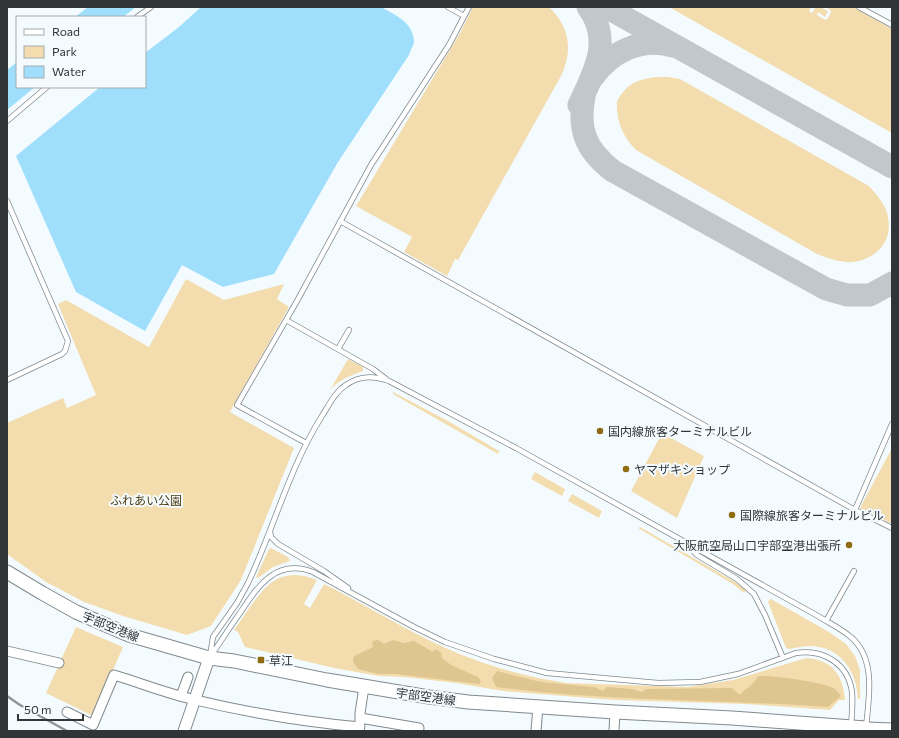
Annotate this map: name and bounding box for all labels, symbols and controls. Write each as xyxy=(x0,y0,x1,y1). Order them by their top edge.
legend xyxy=(16,16,146,88)
text: Road xyxy=(52,24,80,38)
text: Park xyxy=(52,44,78,58)
text: Water xyxy=(52,64,86,78)
place label: 国内線旅客ターミナルビル xyxy=(608,424,752,438)
marker: 国内線旅客ターミナルビル xyxy=(595,426,605,436)
place label: ヤマザキショップ xyxy=(634,462,730,476)
marker: ヤマザキショップ xyxy=(621,464,631,474)
park label: ふれあい公園 xyxy=(110,493,182,507)
place label: 国際線旅客ターミナルビル xyxy=(740,508,884,522)
marker: 国際線旅客ターミナルビル xyxy=(727,510,737,520)
place label: 大阪航空局山口宇部空港出張所 xyxy=(673,538,841,552)
marker: 大阪航空局山口宇部空港出張所 xyxy=(844,540,854,550)
street label: 宇部空港線 xyxy=(81,608,141,644)
place label: 草江 xyxy=(269,653,293,667)
marker: 草江 xyxy=(256,655,266,665)
street label: 宇部空港線 xyxy=(395,685,457,707)
scale bar xyxy=(18,696,83,722)
text: 50 m xyxy=(24,702,52,716)

